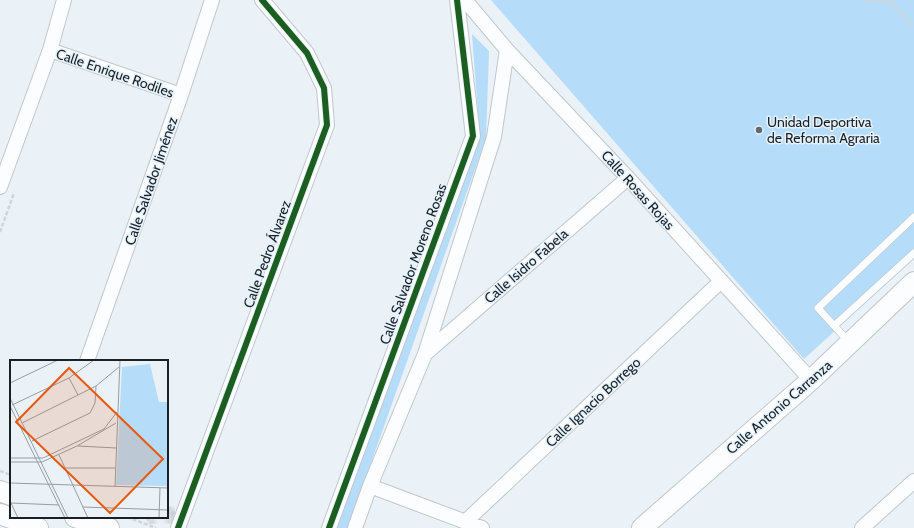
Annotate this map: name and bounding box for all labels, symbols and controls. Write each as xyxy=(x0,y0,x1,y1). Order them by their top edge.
street label: Calle Enrique Rodiles xyxy=(54,44,176,102)
place label: Unidad Deportiva de Reforma Agraria xyxy=(767,113,880,147)
street label: Calle Salvador Jiménez xyxy=(121,114,182,247)
marker: Unidad Deportiva de Reforma Agraria xyxy=(754,125,764,135)
street label: Calle Rosas Rojas xyxy=(598,146,679,234)
street label: Calle Salvador Moreno Rosas xyxy=(375,181,451,347)
street label: Calle Pedro Álvarez xyxy=(239,197,295,310)
street label: Calle Isidro Fabela xyxy=(480,224,572,307)
street label: Calle Ignacio Borrego xyxy=(542,353,645,451)
street label: Calle Antonio Carranza xyxy=(722,356,836,458)
inset map xyxy=(10,360,168,518)

